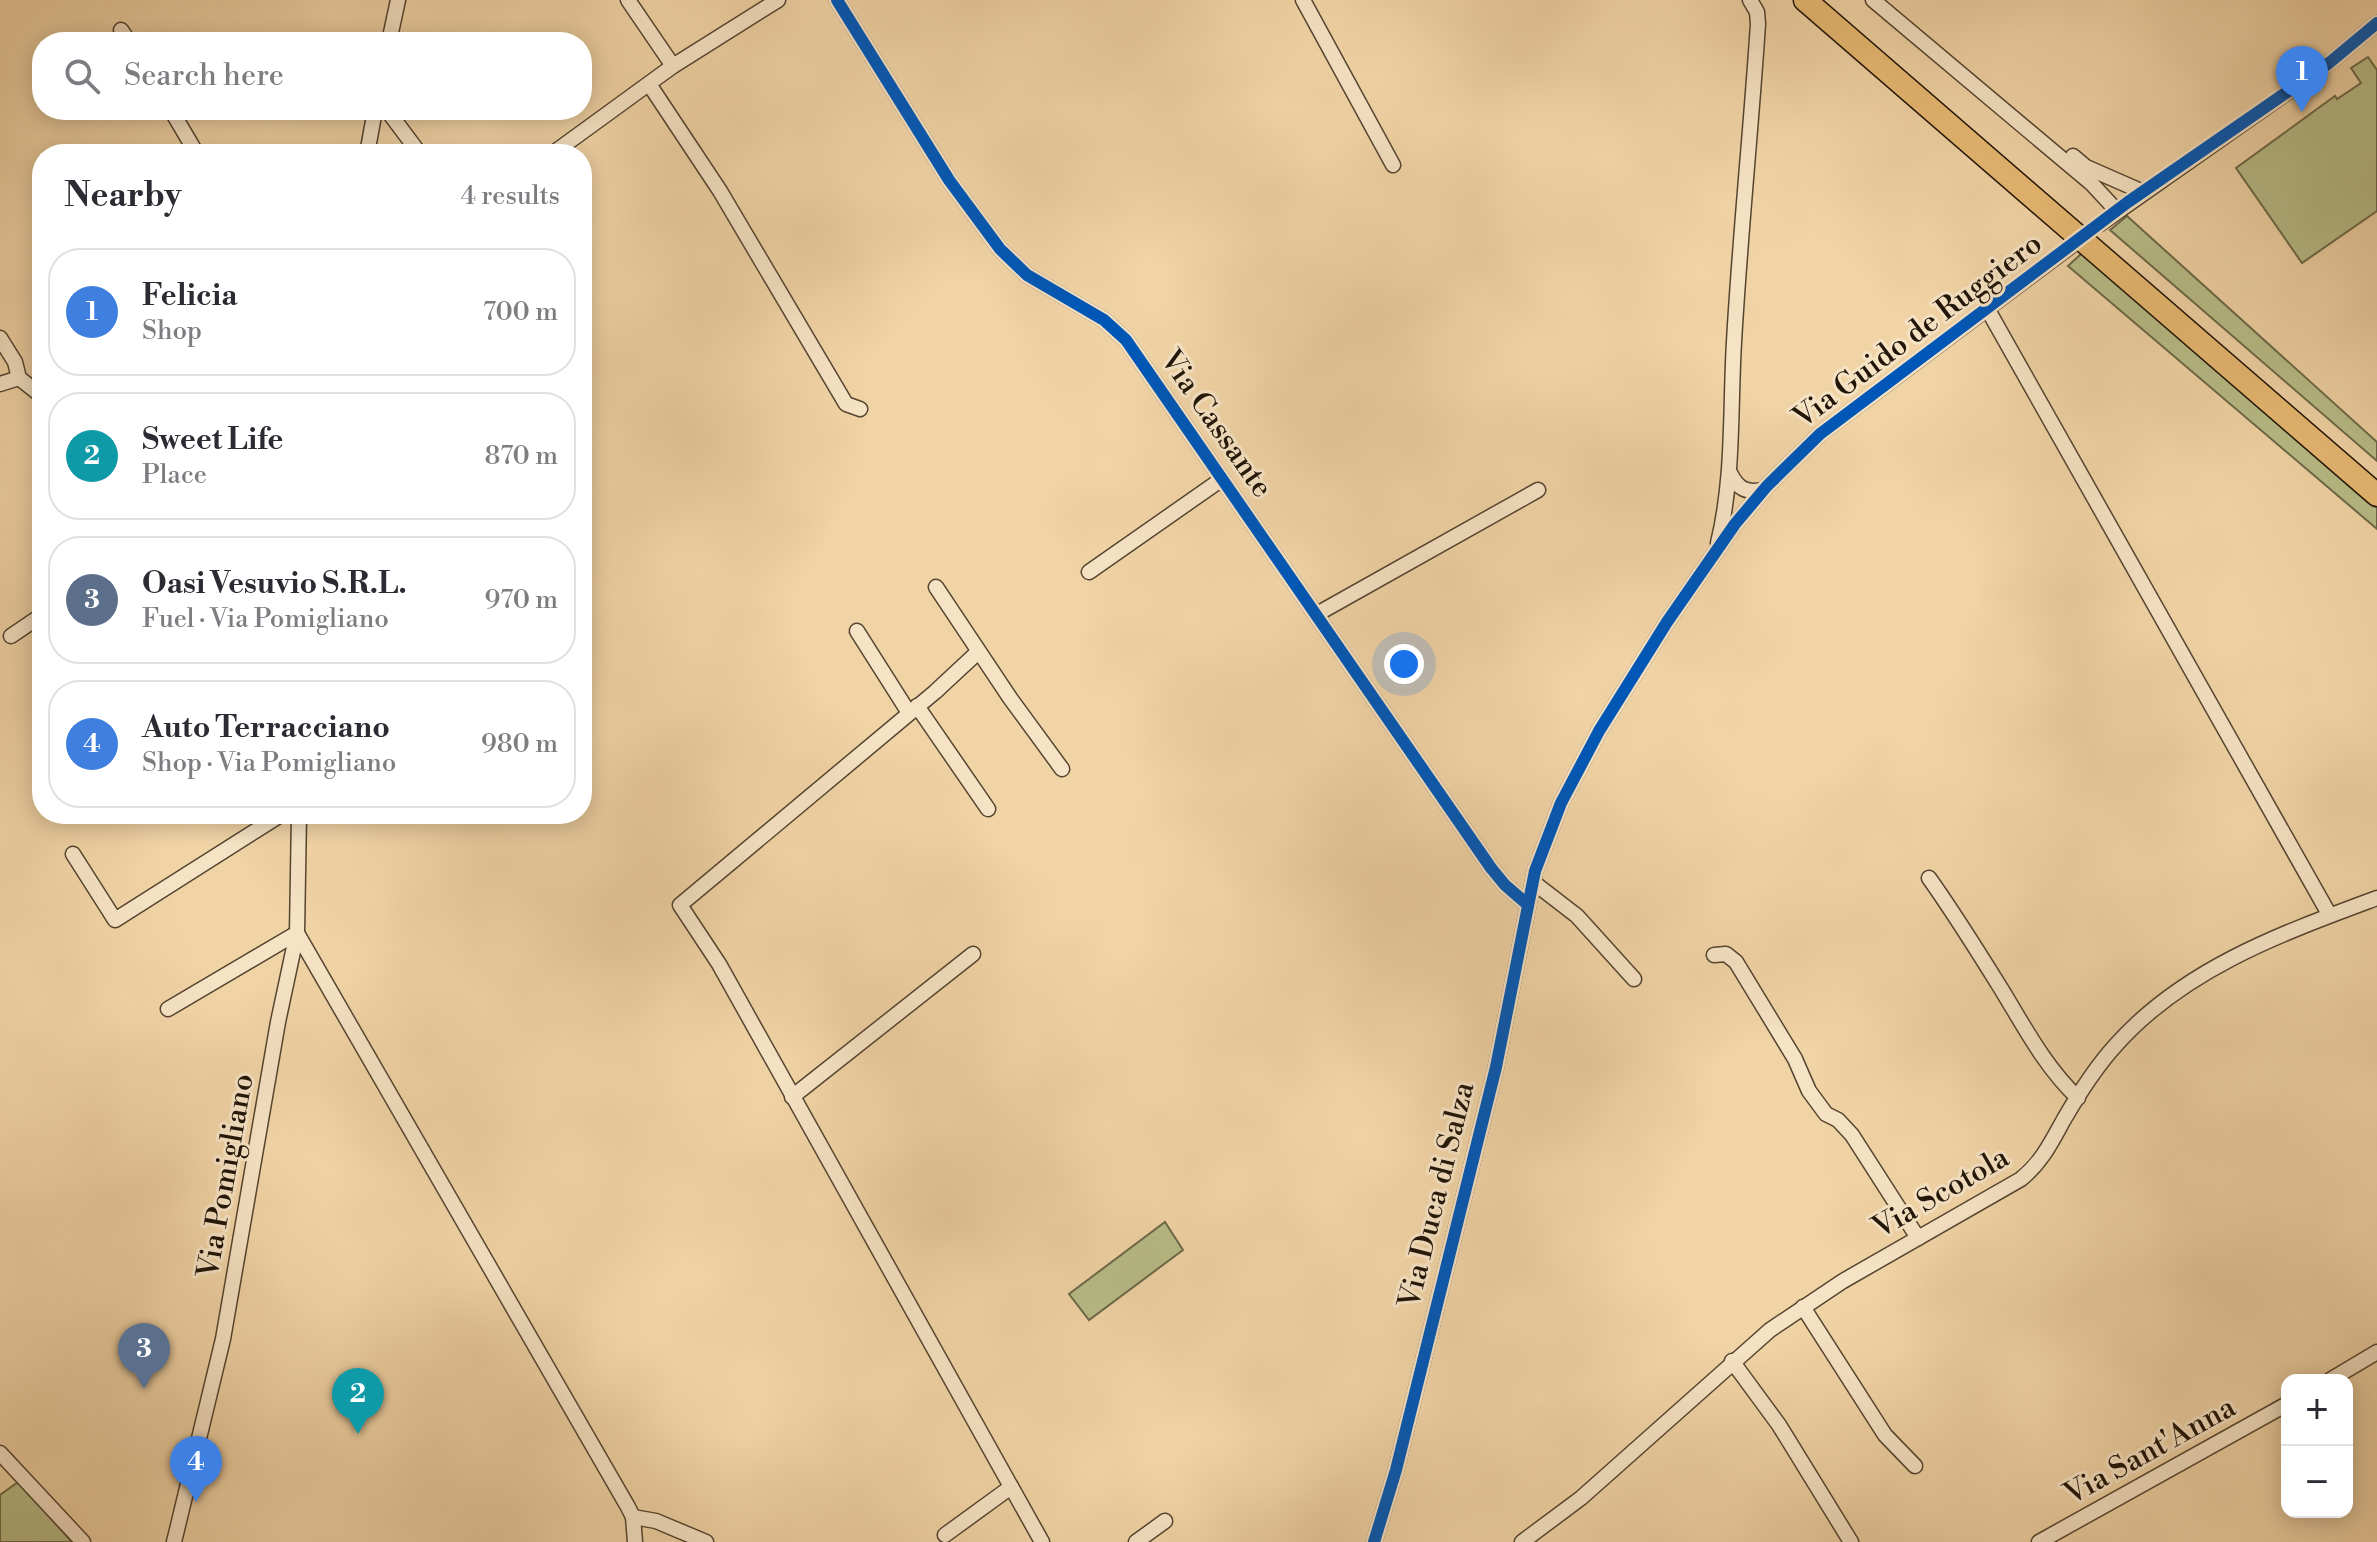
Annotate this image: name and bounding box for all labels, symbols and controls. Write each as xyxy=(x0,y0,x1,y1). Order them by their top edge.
search box xyxy=(32,32,592,120)
pin: 1 xyxy=(2276,46,2328,112)
icon: search xyxy=(60,54,104,98)
text: Search here xyxy=(124,57,284,95)
text: Nearby xyxy=(64,175,182,217)
text: 4 results xyxy=(461,180,560,212)
street label: Via Guido de Ruggiero xyxy=(1785,225,2050,438)
text: Felicia xyxy=(142,277,238,315)
text: 1 xyxy=(86,296,98,328)
text: 700 m xyxy=(483,296,558,328)
text: Shop xyxy=(142,315,202,347)
street label: Via Cassante xyxy=(1151,342,1281,505)
text: Sweet Life xyxy=(142,421,283,459)
text: 2 xyxy=(84,440,100,472)
text: 870 m xyxy=(485,440,558,472)
text: Place xyxy=(142,459,207,491)
text: Oasi Vesuvio S.R.L. xyxy=(142,565,407,603)
text: 3 xyxy=(84,584,100,616)
text: 970 m xyxy=(484,584,558,616)
text: Fuel · Via Pomigliano xyxy=(142,603,389,635)
your location xyxy=(1384,644,1424,684)
text: Auto Terracciano xyxy=(142,709,390,747)
text: 4 xyxy=(83,728,101,760)
text: 980 m xyxy=(481,728,558,760)
text: Shop · Via Pomigliano xyxy=(142,747,396,779)
street label: Via Pomigliano xyxy=(189,1071,263,1282)
street label: Via Duca di Salza xyxy=(1390,1077,1484,1313)
street label: Via Scotola xyxy=(1865,1138,2017,1248)
pin: 3 xyxy=(118,1323,170,1389)
pin: 2 xyxy=(332,1368,384,1434)
map controls xyxy=(2281,1374,2353,1518)
button: + xyxy=(2281,1374,2353,1446)
street label: Via Sant'Anna xyxy=(2057,1388,2243,1514)
pin: 4 xyxy=(170,1436,222,1502)
button: − xyxy=(2281,1446,2353,1518)

